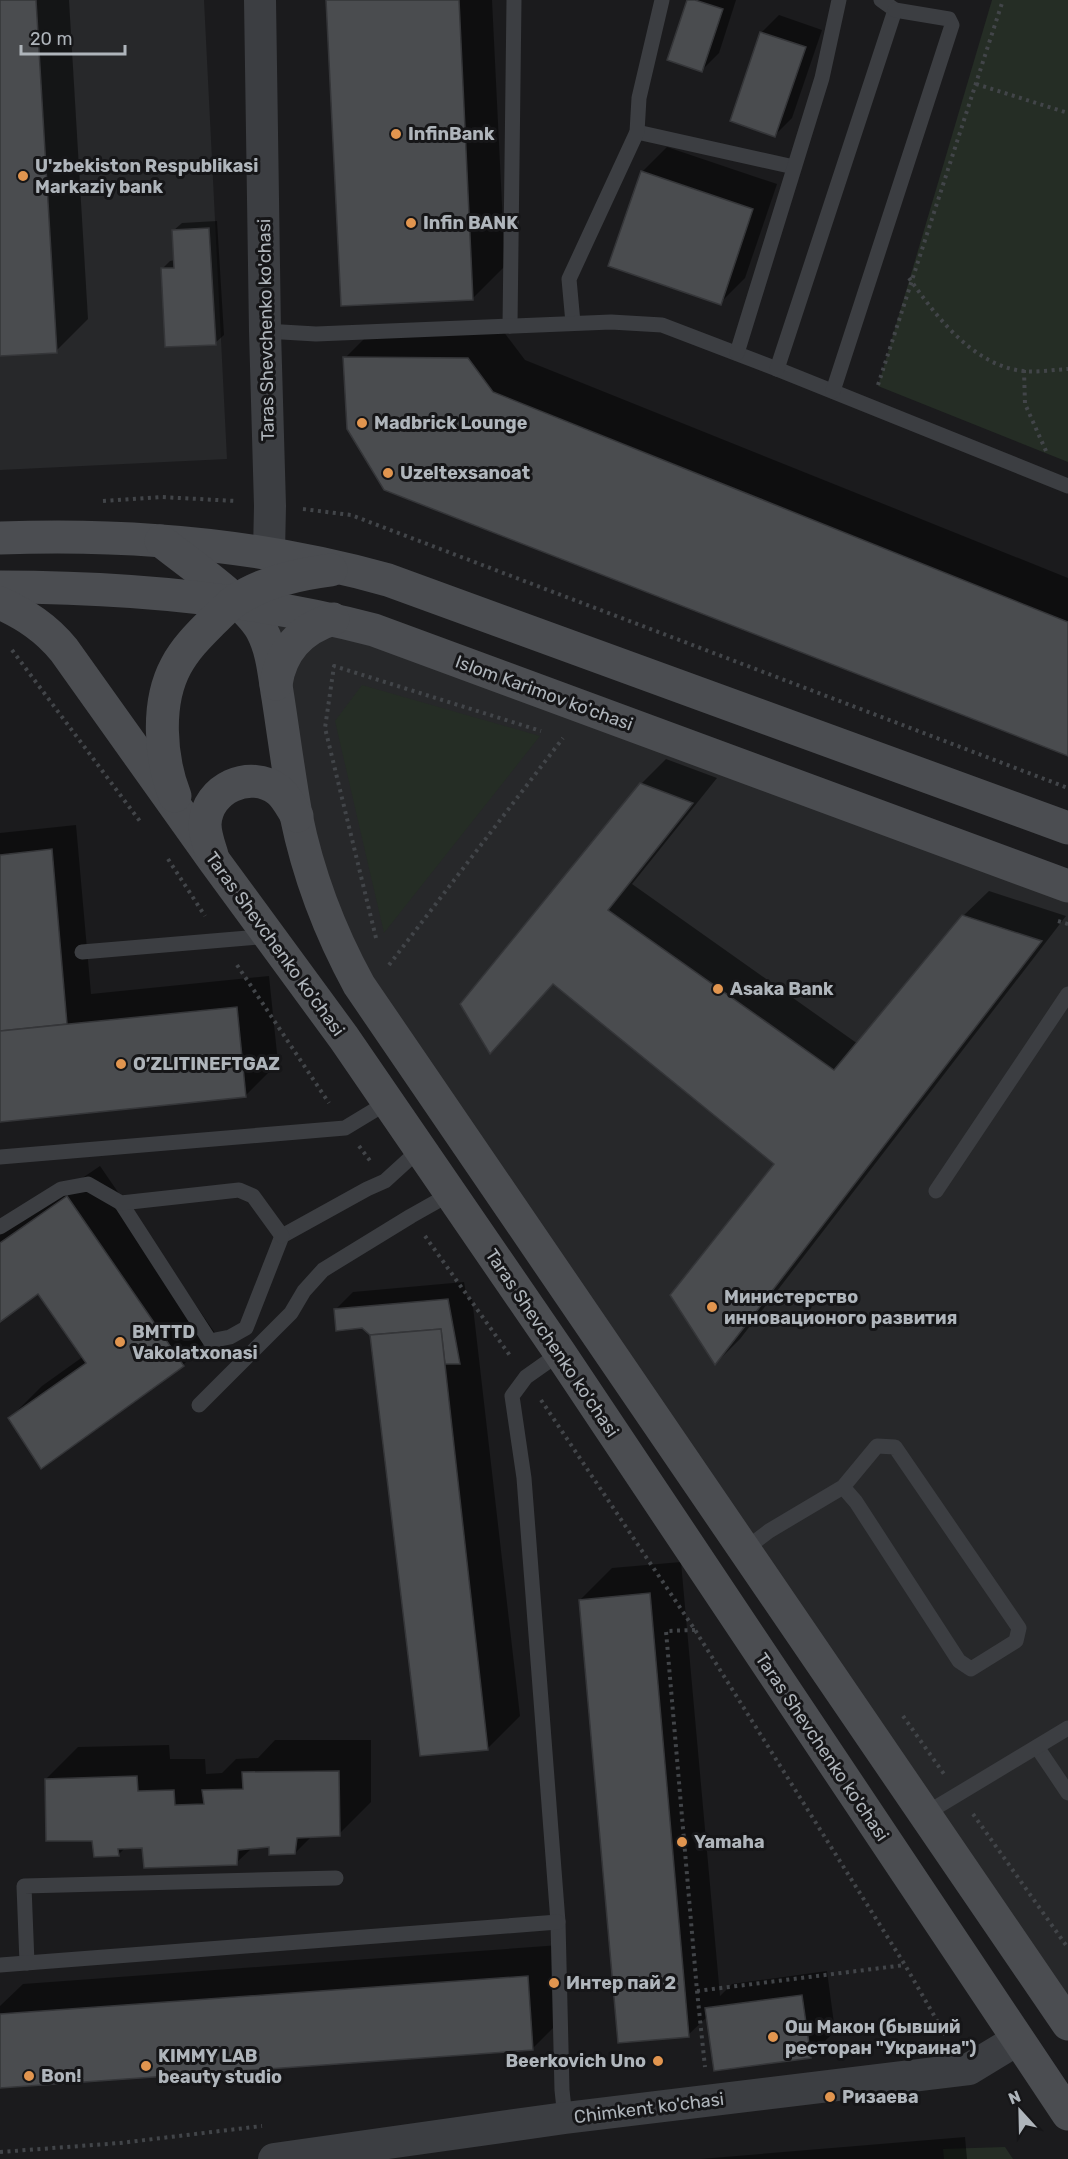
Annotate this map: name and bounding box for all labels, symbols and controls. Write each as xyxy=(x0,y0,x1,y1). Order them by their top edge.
scale bar xyxy=(21,18,124,56)
text: 20 m xyxy=(30,28,72,50)
place label: InfinBank xyxy=(408,123,495,145)
marker: InfinBank xyxy=(389,127,403,141)
place label: U'zbekiston Respublikasi Markaziy bank xyxy=(35,155,258,198)
marker: U'zbekiston Respublikasi Markaziy bank xyxy=(16,169,30,183)
place label: Infin BANK xyxy=(423,212,518,234)
marker: Infin BANK xyxy=(404,216,418,230)
street label: Taras Shevchenko ko'chasi xyxy=(253,219,279,441)
place label: Madbrick Lounge xyxy=(374,412,528,434)
marker: Madbrick Lounge xyxy=(355,416,369,430)
place label: Uzeltexsanoat xyxy=(400,462,530,484)
marker: Uzeltexsanoat xyxy=(381,466,395,480)
street label: Islom Karimov ko'chasi xyxy=(452,651,636,735)
street label: Taras Shevchenko ko'chasi xyxy=(201,848,349,1040)
place label: Asaka Bank xyxy=(730,978,834,1000)
marker: Asaka Bank xyxy=(711,982,725,996)
place label: O’ZLITINEFTGAZ xyxy=(133,1053,280,1075)
marker: O’ZLITINEFTGAZ xyxy=(114,1057,128,1071)
street label: Taras Shevchenko ko'chasi xyxy=(481,1245,623,1441)
place label: Министерство инновационого развития xyxy=(724,1286,957,1329)
marker: Министерство инновационого развития xyxy=(705,1300,719,1314)
place label: BMTTD Vakolatxonasi xyxy=(132,1321,258,1364)
marker: BMTTD Vakolatxonasi xyxy=(113,1335,127,1349)
street label: Taras Shevchenko ko'chasi xyxy=(751,1649,893,1845)
place label: Yamaha xyxy=(694,1831,765,1853)
marker: Yamaha xyxy=(675,1835,689,1849)
place label: Интер пай 2 xyxy=(566,1972,676,1994)
marker: Интер пай 2 xyxy=(547,1976,561,1990)
place label: Ош Макон (бывший ресторан "Украина") xyxy=(785,2016,976,2059)
marker: Ош Макон (бывший ресторан "Украина") xyxy=(766,2030,780,2044)
place label: KIMMY LAB beauty studio xyxy=(158,2045,282,2088)
place label: Beerkovich Uno xyxy=(505,2050,646,2072)
marker: Beerkovich Uno xyxy=(651,2054,665,2068)
marker: KIMMY LAB beauty studio xyxy=(139,2059,153,2073)
place label: Bon! xyxy=(41,2065,81,2087)
marker: Bon! xyxy=(22,2069,36,2083)
north arrow xyxy=(990,2081,1050,2141)
place label: Ризаева xyxy=(842,2086,919,2108)
text: N xyxy=(1006,2087,1023,2109)
street label: Chimkent ko'chasi xyxy=(573,2088,725,2128)
marker: Ризаева xyxy=(823,2090,837,2104)

